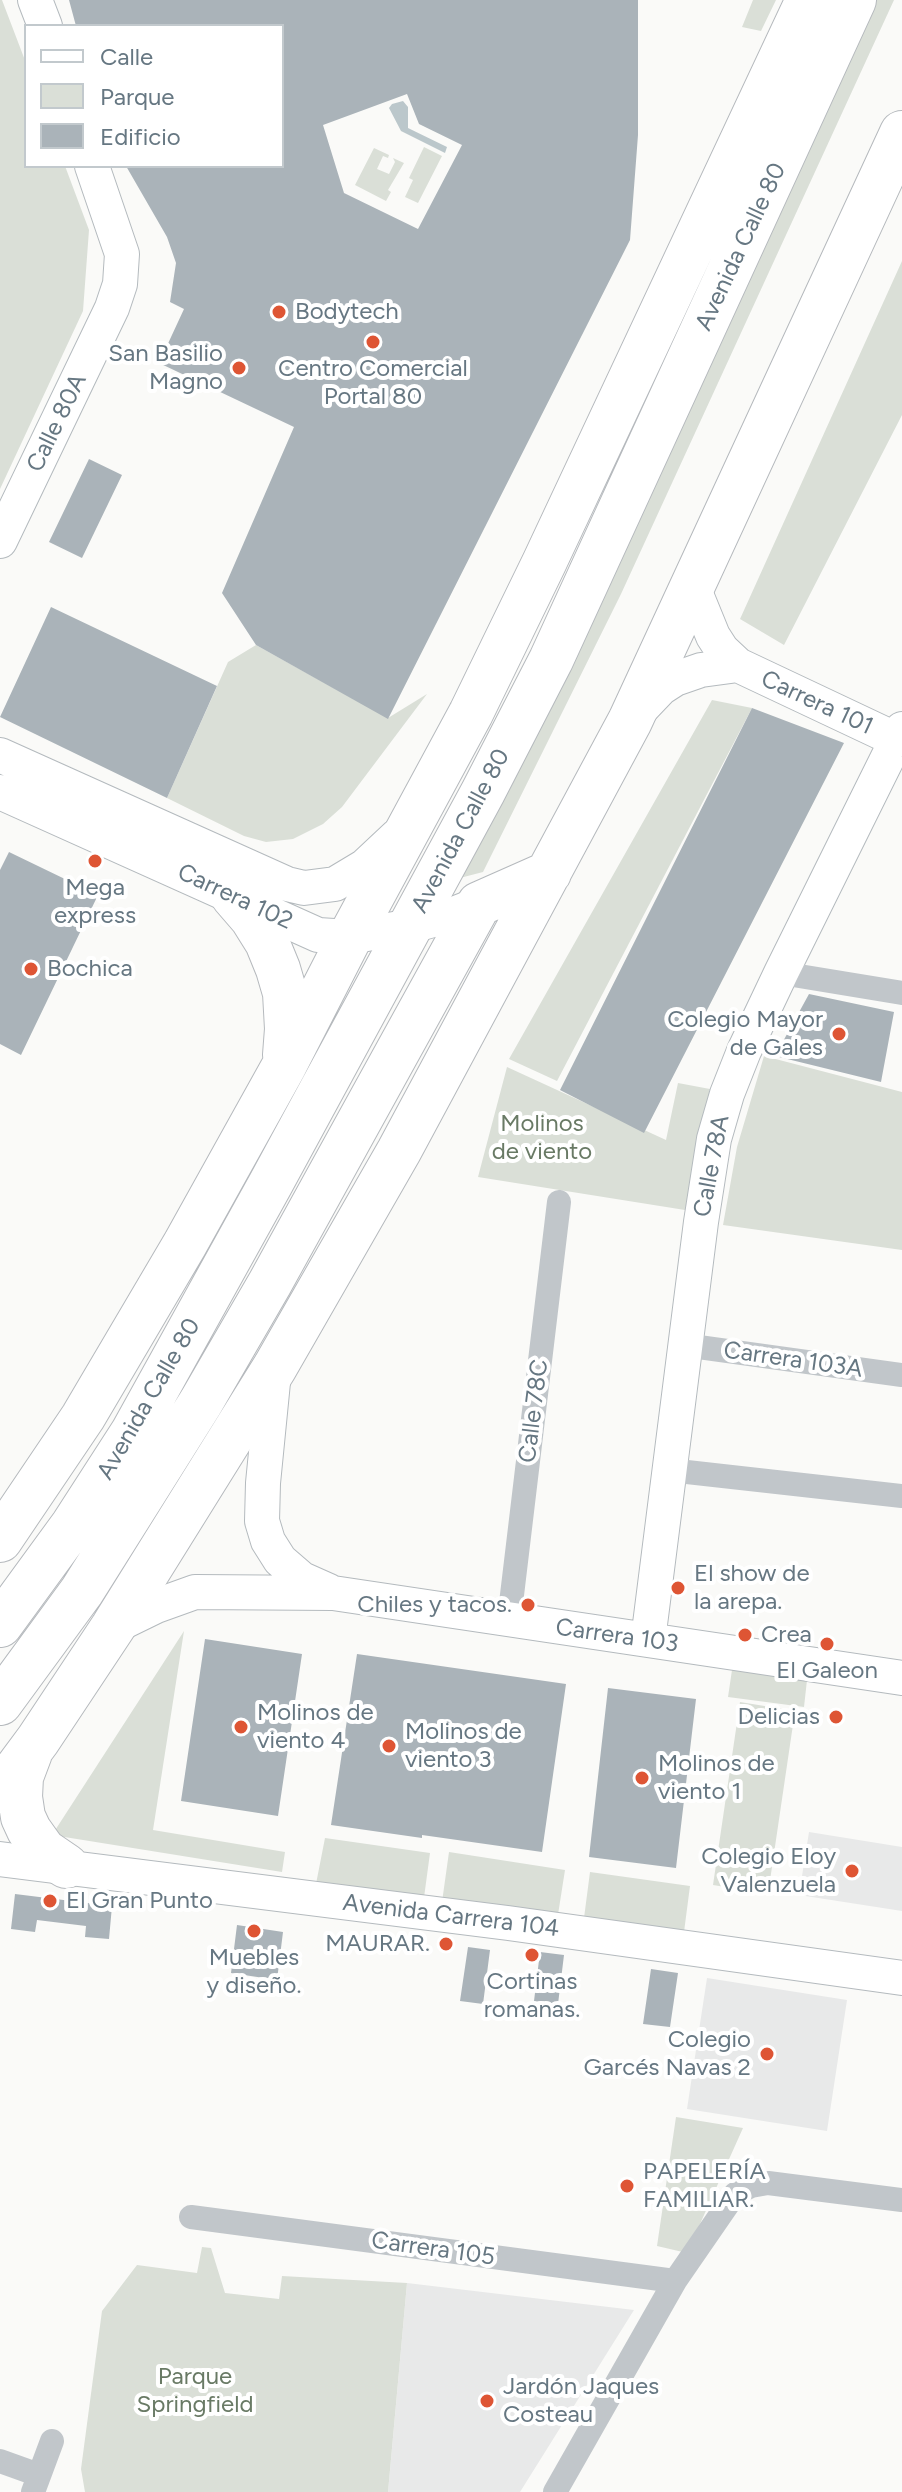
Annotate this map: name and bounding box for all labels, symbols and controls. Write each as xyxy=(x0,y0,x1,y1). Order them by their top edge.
legend xyxy=(24,24,284,168)
text: Calle xyxy=(100,42,153,71)
text: Parque xyxy=(100,82,174,111)
text: Edificio xyxy=(100,122,181,151)
street label: Avenida Calle 80 xyxy=(690,159,792,335)
place label: Bodytech xyxy=(295,298,399,326)
marker: Bodytech xyxy=(270,303,288,321)
marker: Centro Comercial Portal 80 xyxy=(364,333,382,351)
place label: San Basilio Magno xyxy=(108,340,223,396)
place label: Centro Comercial Portal 80 xyxy=(278,355,468,411)
marker: San Basilio Magno xyxy=(230,359,248,377)
street label: Calle 80A xyxy=(21,369,93,477)
street label: Carrera 101 xyxy=(756,665,878,741)
street label: Avenida Calle 80 xyxy=(406,744,516,918)
marker: Mega express xyxy=(86,852,104,870)
street label: Carrera 102 xyxy=(173,858,297,936)
place label: Mega express xyxy=(54,874,136,930)
place label: Bochica xyxy=(47,955,133,983)
marker: Bochica xyxy=(22,960,40,978)
place label: Colegio Mayor de Gales xyxy=(667,1006,823,1062)
marker: Colegio Mayor de Gales xyxy=(830,1025,848,1043)
park label: Molinos de viento xyxy=(492,1110,592,1166)
street label: Calle 78A xyxy=(688,1113,736,1219)
street label: Avenida Calle 80 xyxy=(91,1313,207,1485)
street label: Carrera 103A xyxy=(722,1336,864,1384)
street label: Calle 78C xyxy=(513,1358,555,1464)
place label: El show de la arepa. xyxy=(694,1560,810,1616)
marker: El show de la arepa. xyxy=(669,1579,687,1597)
place label: Chiles y tacos. xyxy=(357,1591,512,1619)
marker: Chiles y tacos. xyxy=(519,1596,537,1614)
street label: Carrera 103 xyxy=(554,1613,680,1659)
place label: Crea xyxy=(761,1621,812,1649)
marker: Crea xyxy=(736,1626,754,1644)
marker: El Galeon xyxy=(818,1635,836,1653)
place label: El Galeon xyxy=(776,1657,878,1685)
place label: Molinos de viento 4 xyxy=(257,1699,374,1755)
place label: Delicias xyxy=(738,1703,820,1731)
marker: Delicias xyxy=(827,1708,845,1726)
marker: Molinos de viento 4 xyxy=(232,1718,250,1736)
place label: Molinos de viento 3 xyxy=(405,1718,522,1774)
marker: Molinos de viento 3 xyxy=(380,1737,398,1755)
place label: Molinos de viento 1 xyxy=(658,1750,775,1806)
marker: Molinos de viento 1 xyxy=(633,1769,651,1787)
place label: Colegio Eloy Valenzuela xyxy=(701,1843,836,1899)
marker: Colegio Eloy Valenzuela xyxy=(843,1862,861,1880)
place label: El Gran Punto xyxy=(66,1887,213,1915)
street label: Avenida Carrera 104 xyxy=(341,1888,561,1944)
marker: El Gran Punto xyxy=(41,1892,59,1910)
marker: Muebles y diseño. xyxy=(245,1922,263,1940)
place label: MAURAR. xyxy=(325,1930,430,1958)
marker: MAURAR. xyxy=(437,1935,455,1953)
place label: Muebles y diseño. xyxy=(207,1944,301,2000)
marker: Cortinas romanas. xyxy=(523,1946,541,1964)
place label: Cortinas romanas. xyxy=(484,1968,580,2024)
place label: Colegio Garcés Navas 2 xyxy=(584,2026,751,2082)
marker: Colegio Garcés Navas 2 xyxy=(758,2045,776,2063)
place label: PAPELERÍA FAMILIAR. xyxy=(643,2158,766,2214)
marker: PAPELERÍA FAMILIAR. xyxy=(618,2177,636,2195)
street label: Carrera 105 xyxy=(369,2226,497,2272)
park label: Parque Springfield xyxy=(137,2363,253,2419)
place label: Jardón Jaques Costeau xyxy=(503,2373,659,2429)
marker: Jardón Jaques Costeau xyxy=(478,2392,496,2410)

